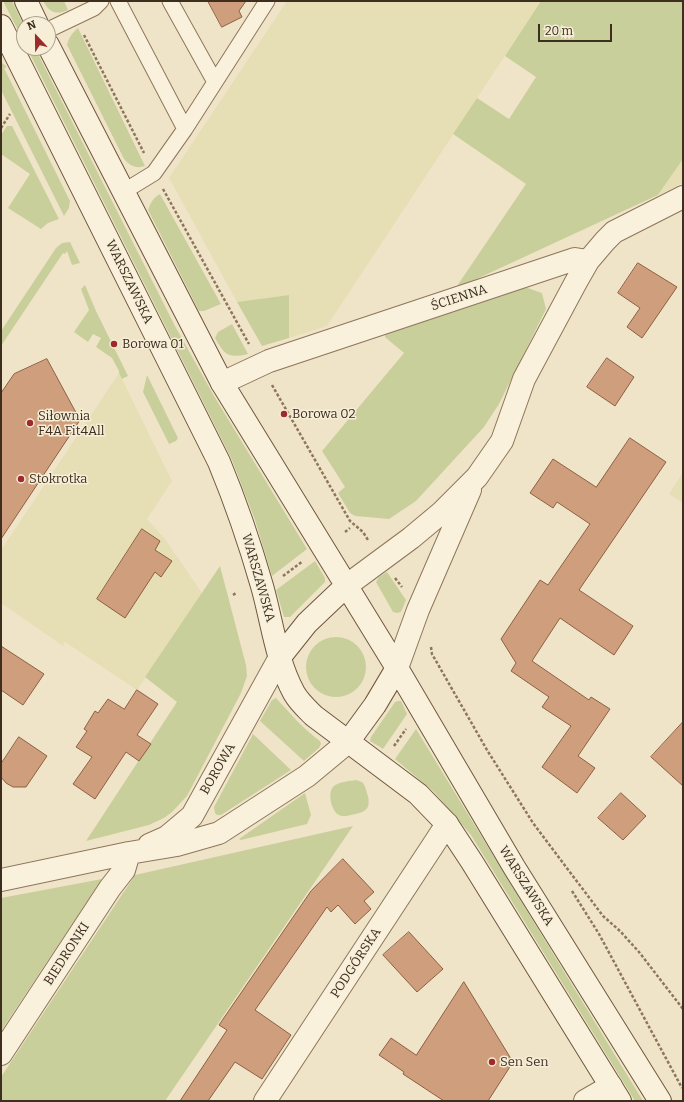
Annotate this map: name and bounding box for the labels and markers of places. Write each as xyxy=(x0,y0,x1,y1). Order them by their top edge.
place label: Borowa 01 xyxy=(122,336,184,352)
marker: Borowa 01 xyxy=(109,339,119,349)
place label: Borowa 02 xyxy=(292,406,356,422)
place label: Siłownia F4A Fit4All xyxy=(38,408,105,439)
marker: Borowa 02 xyxy=(279,409,289,419)
marker: Siłownia F4A Fit4All xyxy=(25,418,35,428)
place label: Stokrotka xyxy=(29,471,87,487)
marker: Stokrotka xyxy=(16,474,26,484)
place label: Sen Sen xyxy=(500,1054,549,1070)
marker: Sen Sen xyxy=(487,1057,497,1067)

